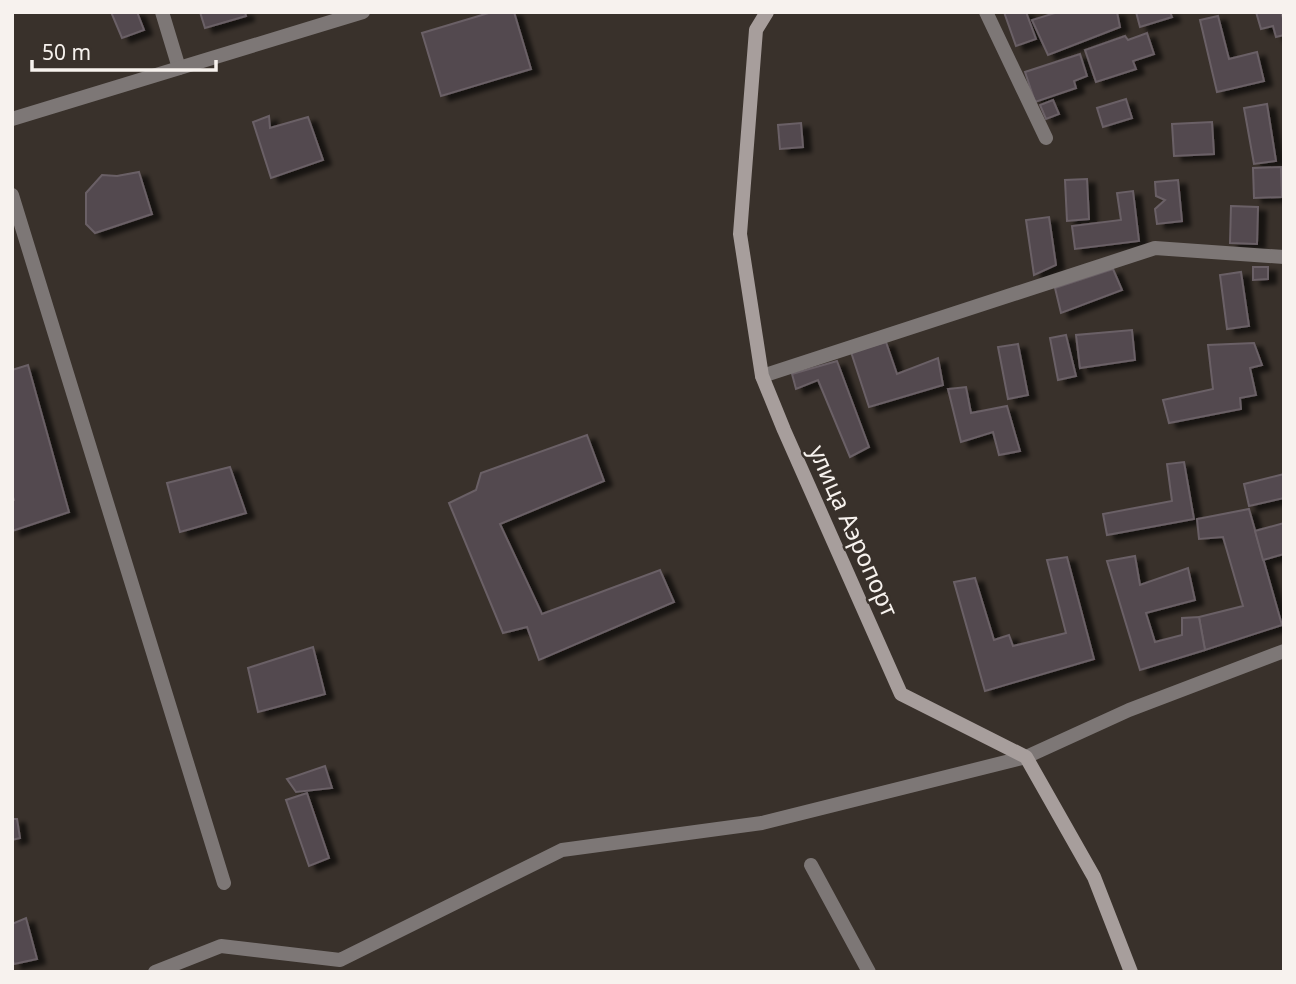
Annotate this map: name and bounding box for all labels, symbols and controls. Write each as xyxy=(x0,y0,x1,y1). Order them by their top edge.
scale bar xyxy=(32,28,215,72)
text: 50 m xyxy=(42,38,91,66)
street label: улица Аэропорт xyxy=(802,439,907,621)

